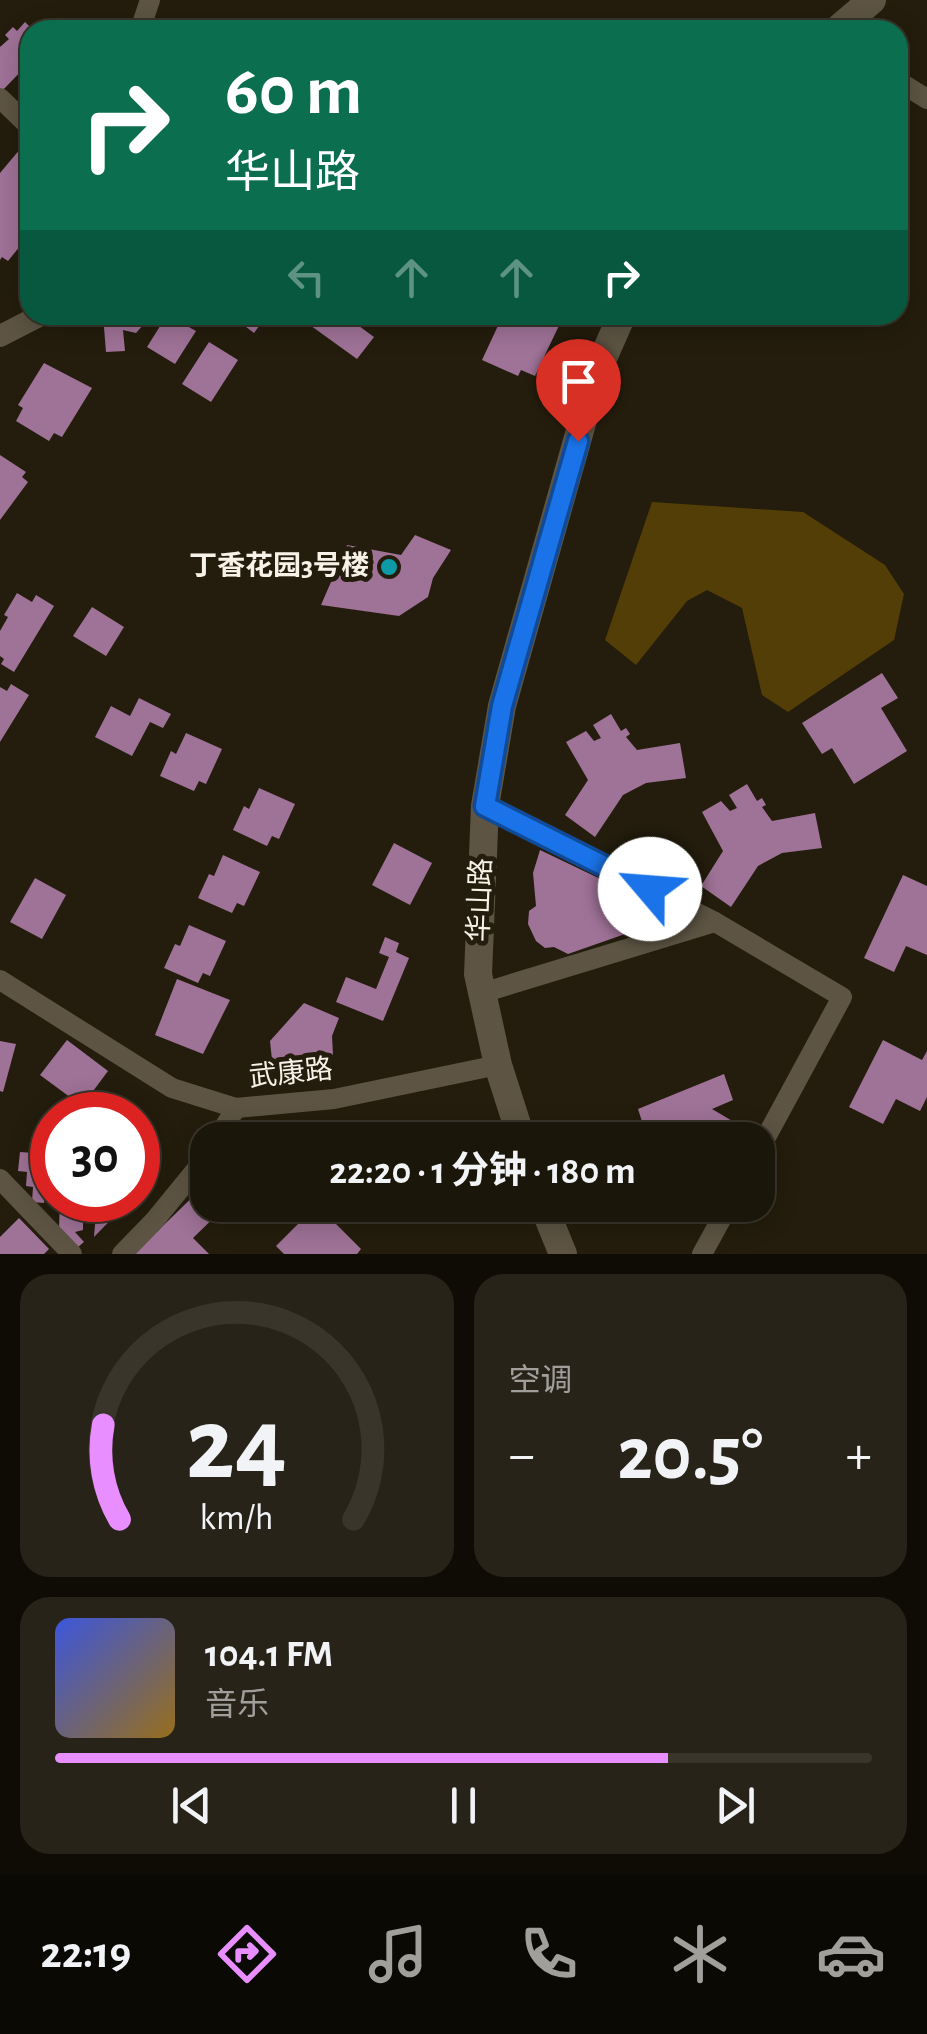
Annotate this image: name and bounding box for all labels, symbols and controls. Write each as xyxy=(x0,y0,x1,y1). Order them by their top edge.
text: 60 m xyxy=(225,57,362,127)
icon: right xyxy=(60,60,190,190)
text: 华山路 xyxy=(225,151,360,196)
icon: left xyxy=(279,250,334,305)
icon: ahead xyxy=(384,250,439,305)
icon: ahead xyxy=(489,250,544,305)
icon: right xyxy=(594,250,649,305)
pin xyxy=(536,339,621,442)
icon: arrive xyxy=(551,354,606,409)
place label: 丁香花园3号楼 xyxy=(189,551,369,581)
marker: 丁香花园3号楼 xyxy=(378,556,400,578)
position arrow xyxy=(598,837,702,941)
street label: 华山路 xyxy=(464,857,496,942)
street label: 武康路 xyxy=(248,1054,334,1092)
speed limit sign: 30 xyxy=(30,1092,160,1222)
text: 22:20 · 1 分钟 · 180 m xyxy=(329,1153,636,1191)
text: 空调 xyxy=(509,1365,573,1397)
text: 24 xyxy=(186,1394,287,1498)
text: 20.5° xyxy=(617,1418,763,1493)
text: − xyxy=(509,1428,535,1483)
text: + xyxy=(846,1428,872,1483)
text: km/h xyxy=(200,1500,274,1536)
text: 104.1 FM xyxy=(205,1636,333,1674)
text: 音乐 xyxy=(205,1689,269,1721)
icon: previous xyxy=(164,1778,219,1833)
icon: pause xyxy=(436,1778,491,1833)
icon: next xyxy=(708,1778,763,1833)
icon: directions xyxy=(212,1919,282,1989)
icon: music xyxy=(363,1919,433,1989)
icon: phone xyxy=(514,1919,584,1989)
icon: climate xyxy=(665,1919,735,1989)
icon: car xyxy=(816,1919,886,1989)
text: 22:19 xyxy=(41,1931,131,1976)

